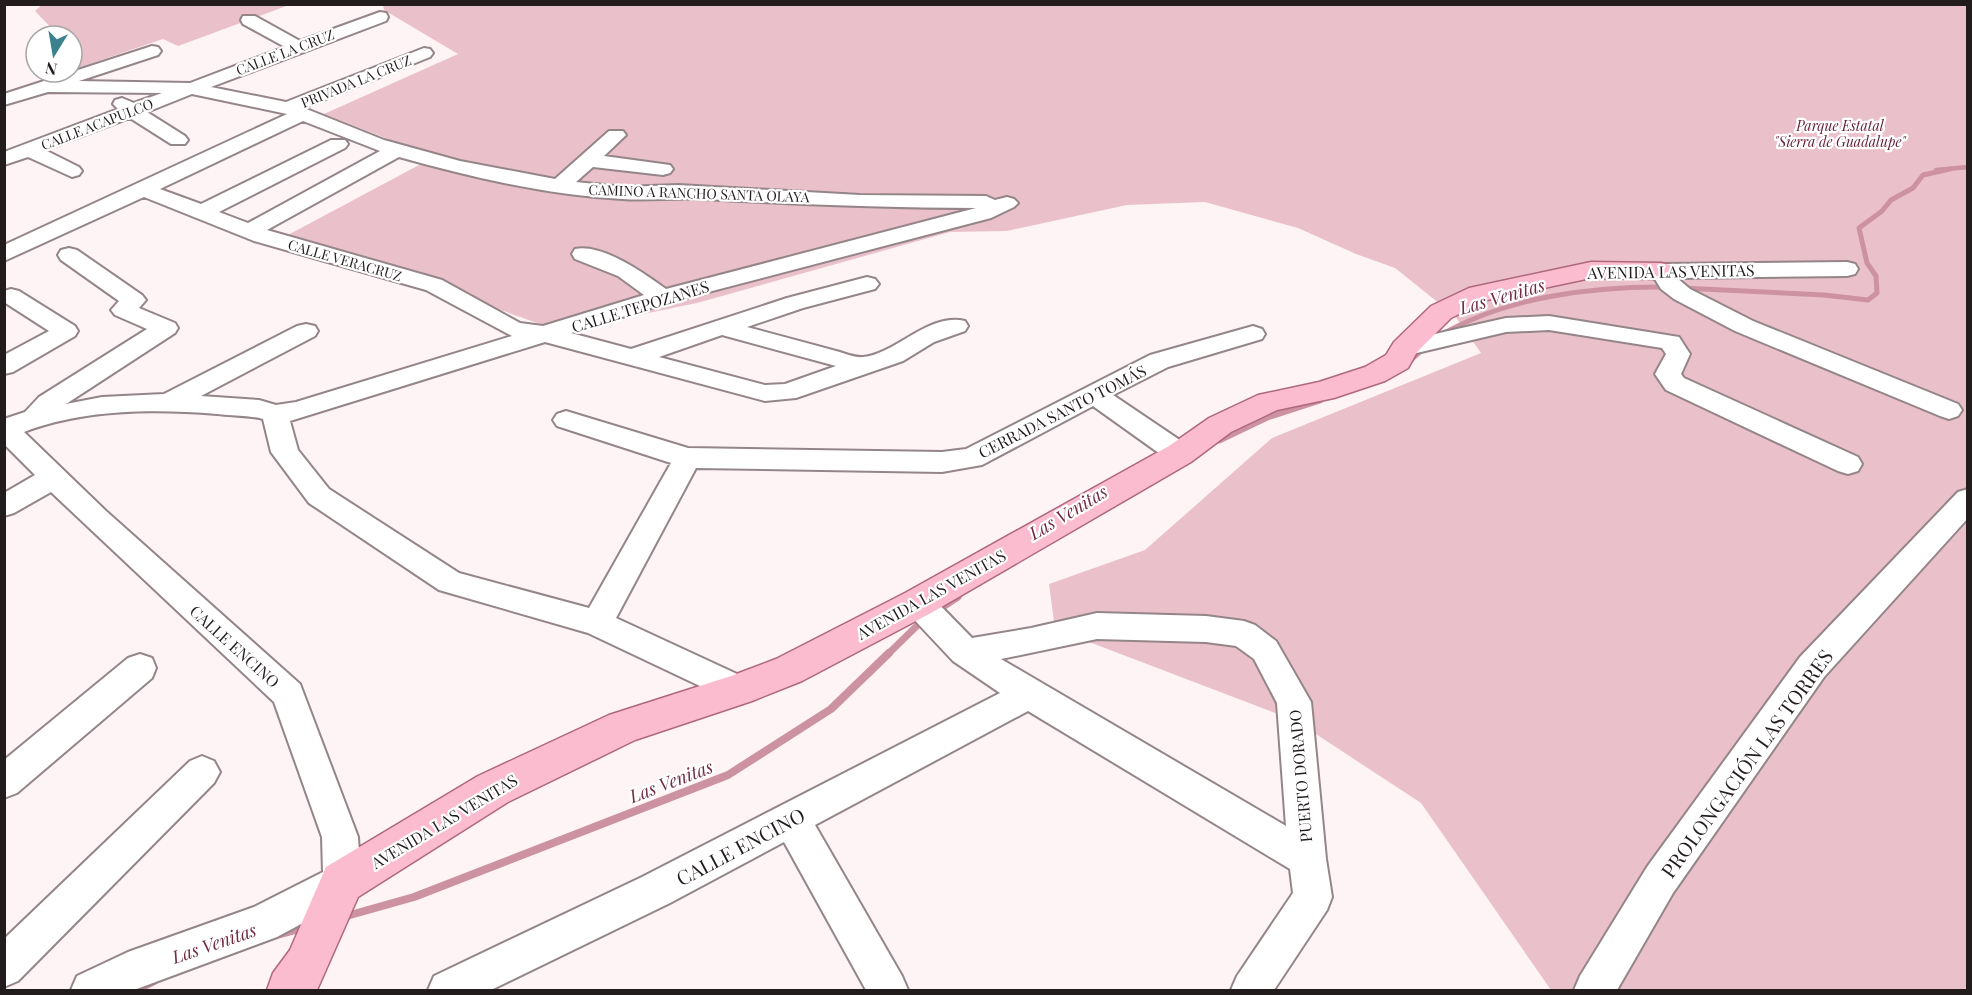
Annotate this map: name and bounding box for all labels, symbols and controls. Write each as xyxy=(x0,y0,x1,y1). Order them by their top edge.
north arrow xyxy=(24,24,84,84)
street label: CALLE LA CRUZ xyxy=(233,25,337,79)
street label: PRIVADA LA CRUZ xyxy=(298,50,414,112)
text: N xyxy=(43,58,59,81)
street label: CALLE ACAPULCO xyxy=(38,94,156,154)
park label: Parque Estatal "Sierra de Guadalupe" xyxy=(1774,116,1907,151)
street label: CAMINO A RANCHO SANTA OLAYA xyxy=(588,180,810,206)
street label: CALLE VERACRUZ xyxy=(286,235,404,285)
street label: AVENIDA LAS VENITAS xyxy=(1586,259,1755,283)
water label: Las Venitas xyxy=(1456,272,1548,320)
street label: CALLE TEPOZANES xyxy=(569,275,711,337)
street label: CERRADA SANTO TOMÁS xyxy=(974,359,1150,463)
water label: Las Venitas xyxy=(1023,479,1112,545)
street label: AVENIDA LAS VENITAS xyxy=(852,544,1009,644)
street label: CALLE ENCINO xyxy=(186,600,284,692)
street label: PROLONGACIÓN LAS TORRES xyxy=(1654,643,1838,883)
street label: PUERTO DORADO xyxy=(1284,709,1316,843)
water label: Las Venitas xyxy=(625,754,716,808)
street label: AVENIDA LAS VENITAS xyxy=(366,769,521,874)
street label: CALLE ENCINO xyxy=(671,801,809,891)
water label: Las Venitas xyxy=(168,917,260,969)

